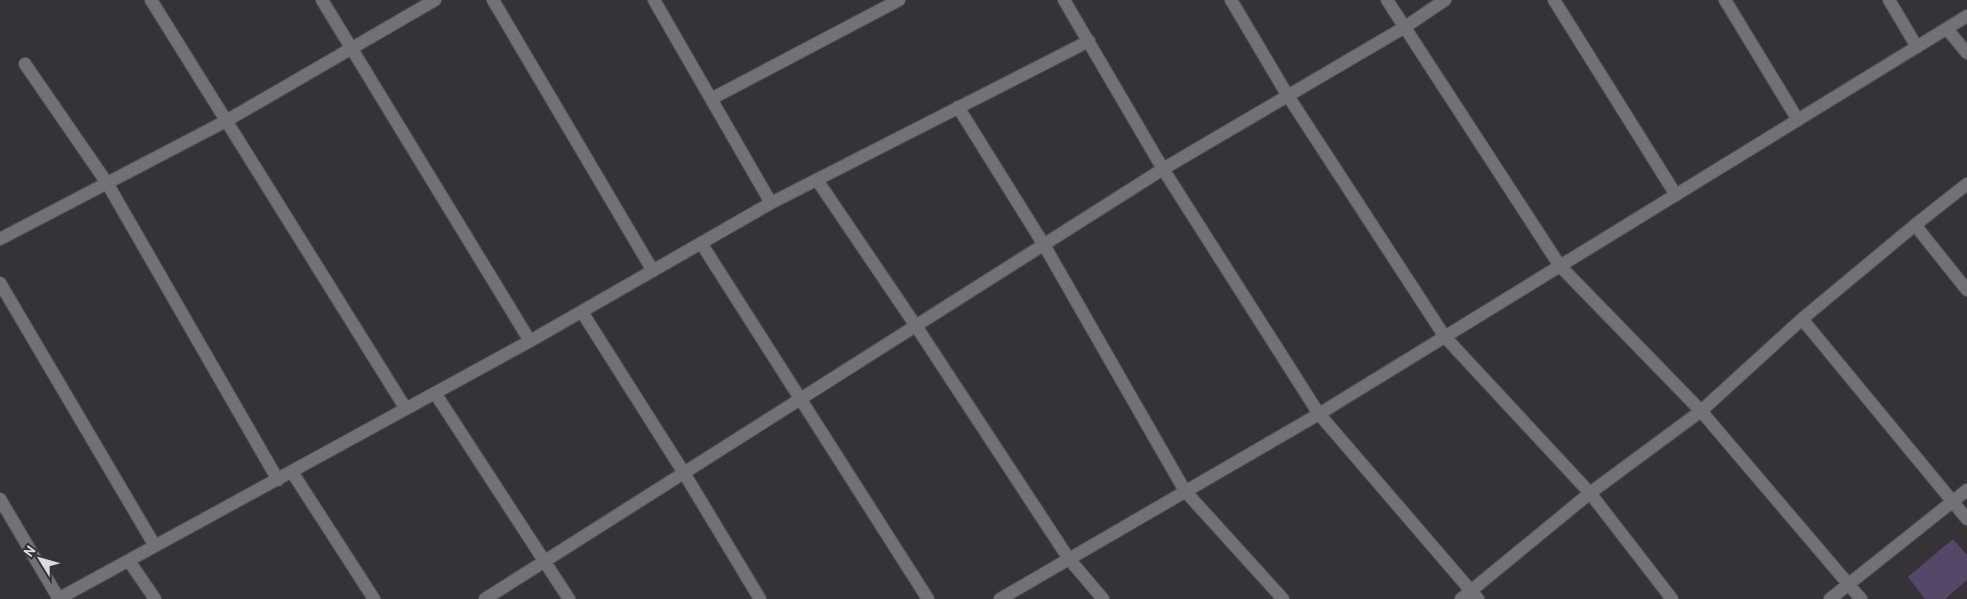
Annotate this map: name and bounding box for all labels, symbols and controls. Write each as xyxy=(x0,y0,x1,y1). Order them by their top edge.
north arrow xyxy=(15,534,65,584)
text: N xyxy=(20,542,40,560)

